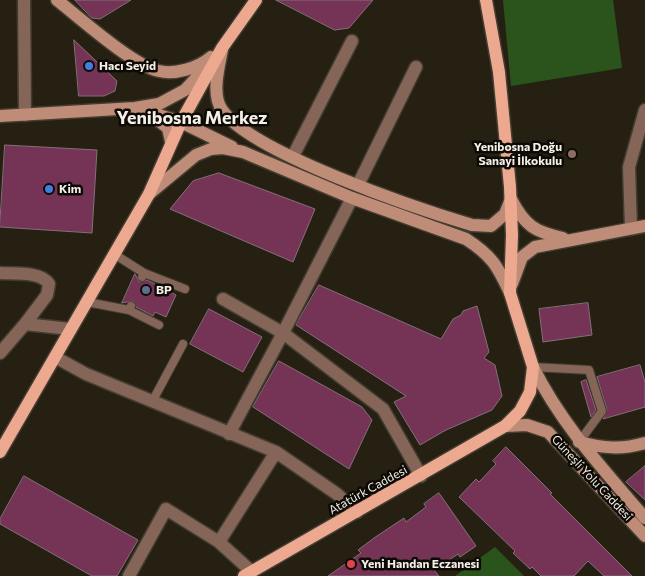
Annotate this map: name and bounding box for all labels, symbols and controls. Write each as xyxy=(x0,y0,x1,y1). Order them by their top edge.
place label: Hacı Seyid xyxy=(99,59,156,73)
marker: Hacı Seyid xyxy=(83,60,95,72)
district label: Yenibosna Merkez xyxy=(116,107,268,129)
place label: Yenibosna Doğu Sanayi İlkokulu xyxy=(474,140,562,168)
marker: Yenibosna Doğu Sanayi İlkokulu xyxy=(566,148,578,160)
place label: Kim xyxy=(59,182,81,196)
marker: Kim xyxy=(43,183,55,195)
place label: BP xyxy=(156,283,172,297)
marker: BP xyxy=(140,284,152,296)
street label: Güneşli Yolu Caddesi xyxy=(549,432,635,524)
street label: Atatürk Caddesi xyxy=(326,463,410,517)
place label: Yeni Handan Eczanesi xyxy=(361,557,479,571)
marker: Yeni Handan Eczanesi xyxy=(345,558,357,570)

